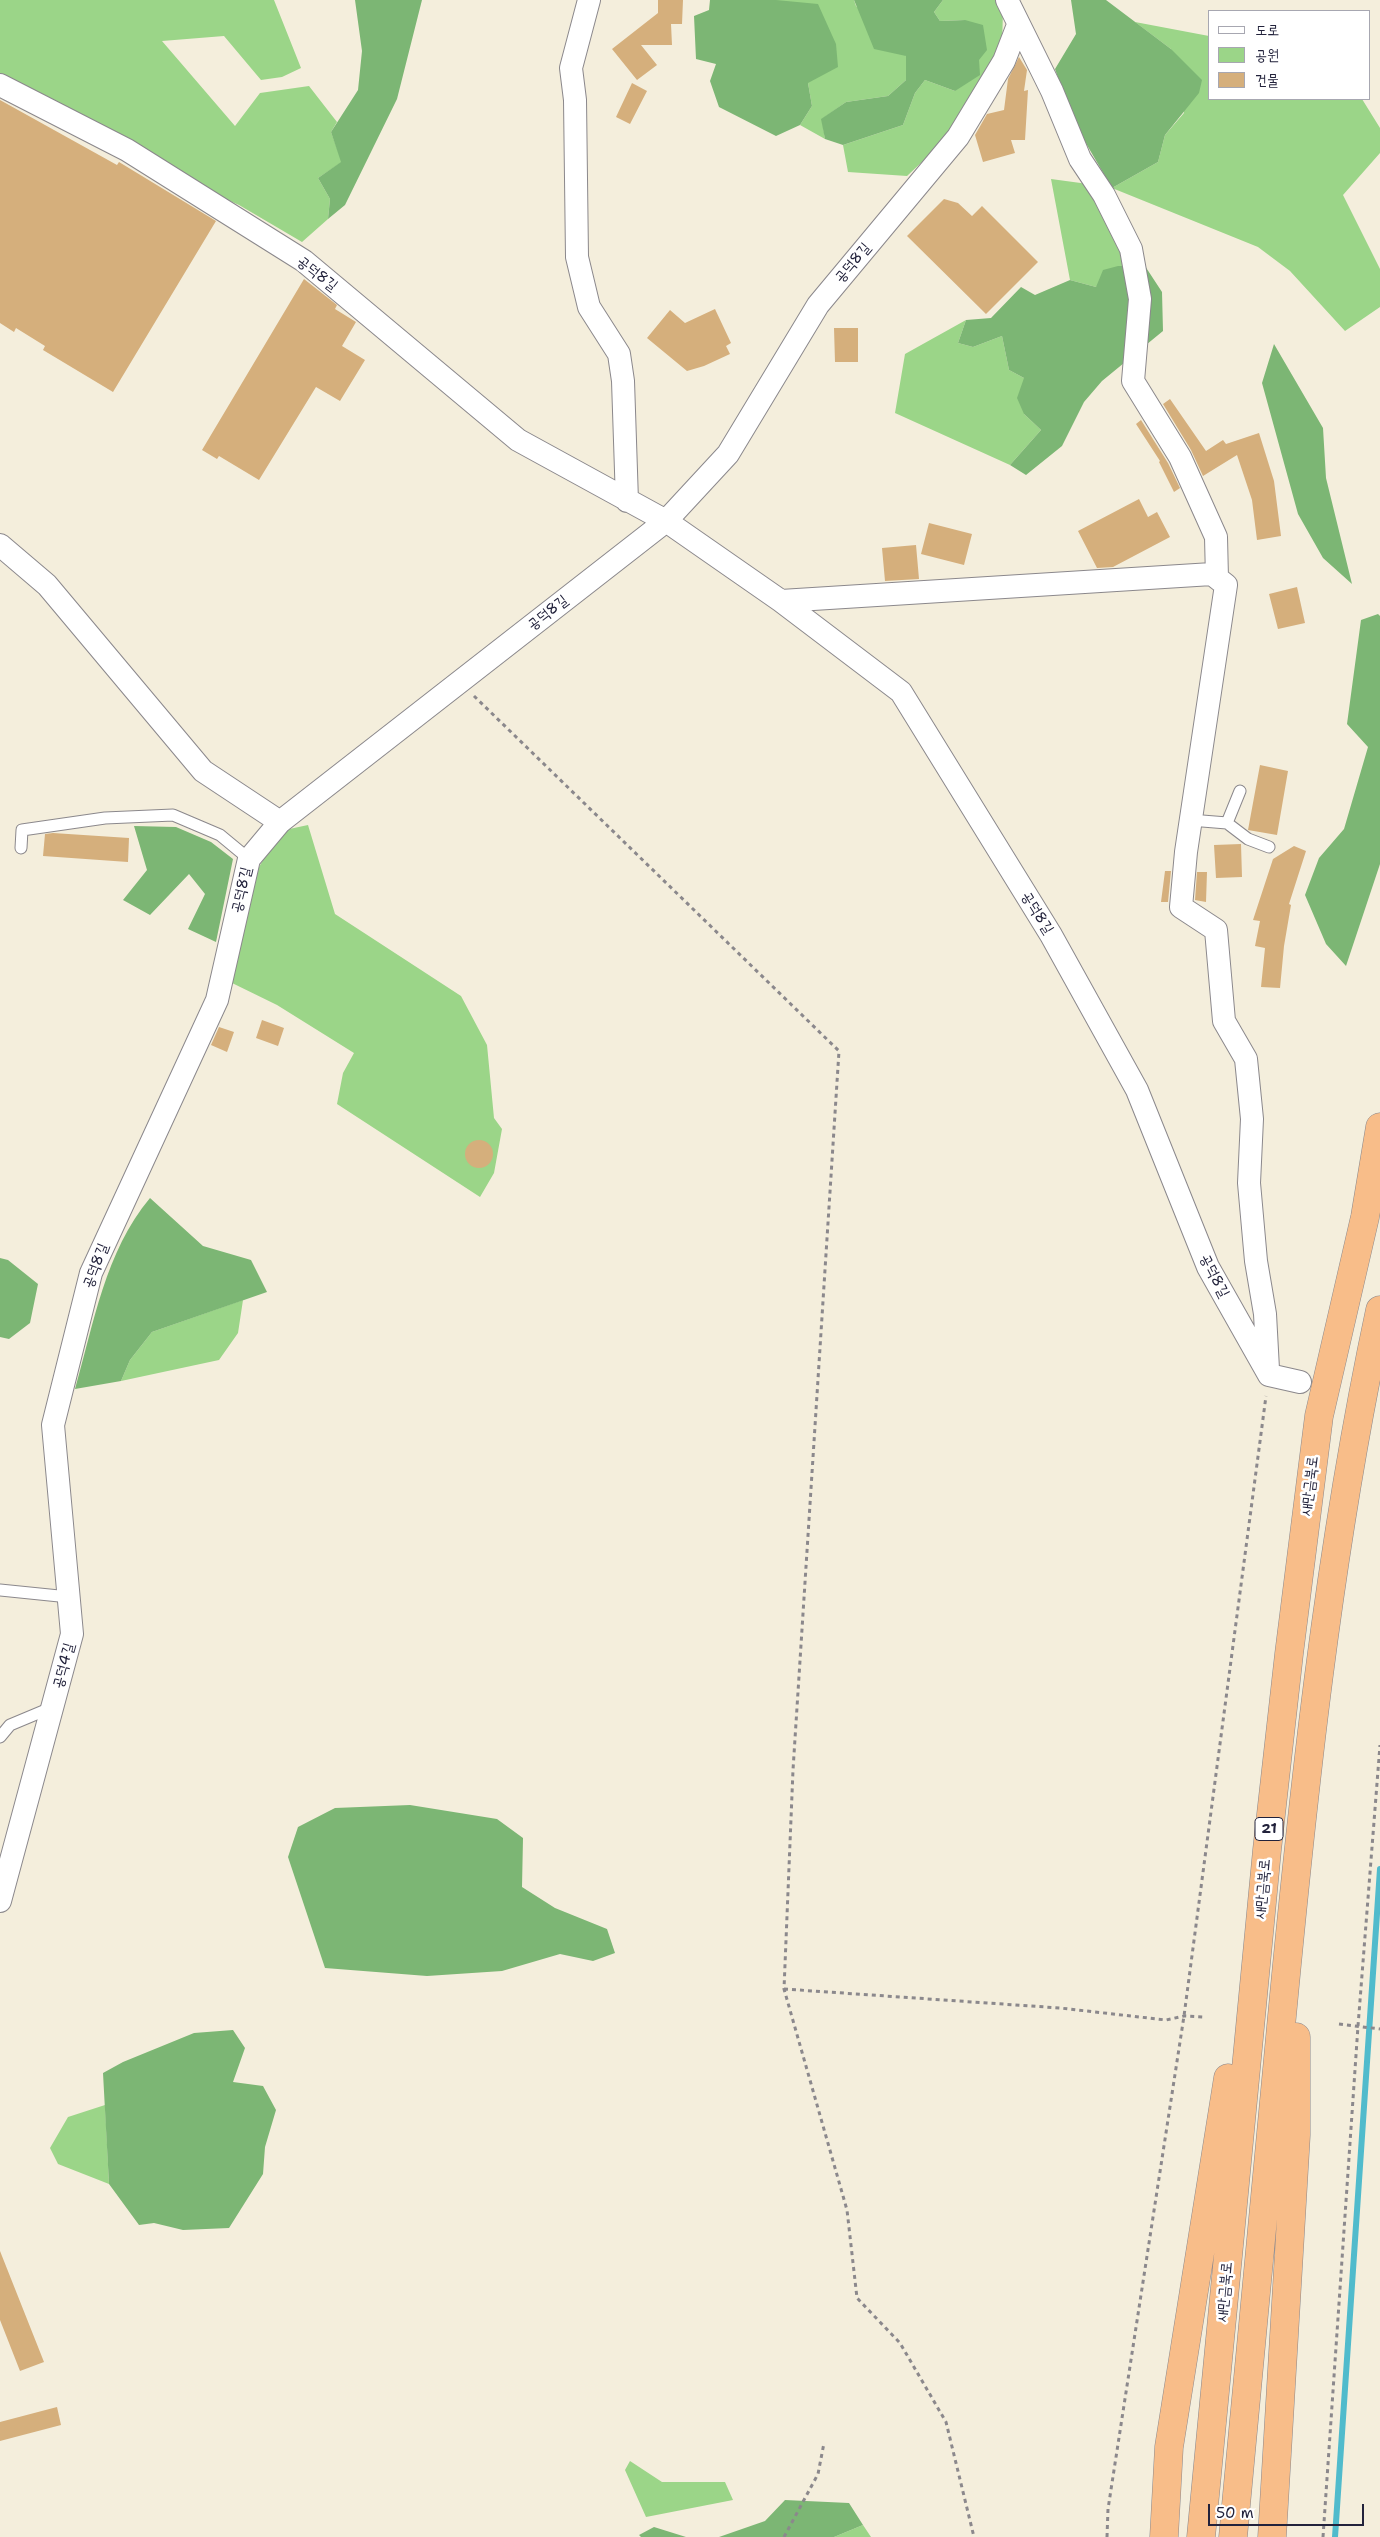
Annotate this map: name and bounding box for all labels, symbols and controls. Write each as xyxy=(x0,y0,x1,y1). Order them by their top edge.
legend xyxy=(1208,10,1370,100)
text: 도로 xyxy=(1255,20,1279,40)
text: 공원 xyxy=(1255,45,1279,65)
text: 건물 xyxy=(1255,70,1279,90)
street label: 공덕8길 xyxy=(831,239,875,287)
street label: 공덕8길 xyxy=(293,253,341,295)
street label: 공덕8길 xyxy=(524,592,572,634)
street label: 공덕8길 xyxy=(228,865,256,915)
street label: 공덕8길 xyxy=(1017,888,1057,938)
street label: 공덕8길 xyxy=(79,1241,113,1291)
street label: 공덕8길 xyxy=(1195,1251,1233,1301)
street label: 새만금북로 xyxy=(1297,1455,1323,1517)
street label: 공덕4길 xyxy=(49,1641,79,1691)
road number: 21 xyxy=(1255,1818,1283,1840)
street label: 새만금북로 xyxy=(1251,1858,1275,1920)
street label: 새만금북로 xyxy=(1213,2261,1237,2323)
scale bar xyxy=(1210,2494,1366,2526)
text: 50 m xyxy=(1216,2503,1254,2523)

